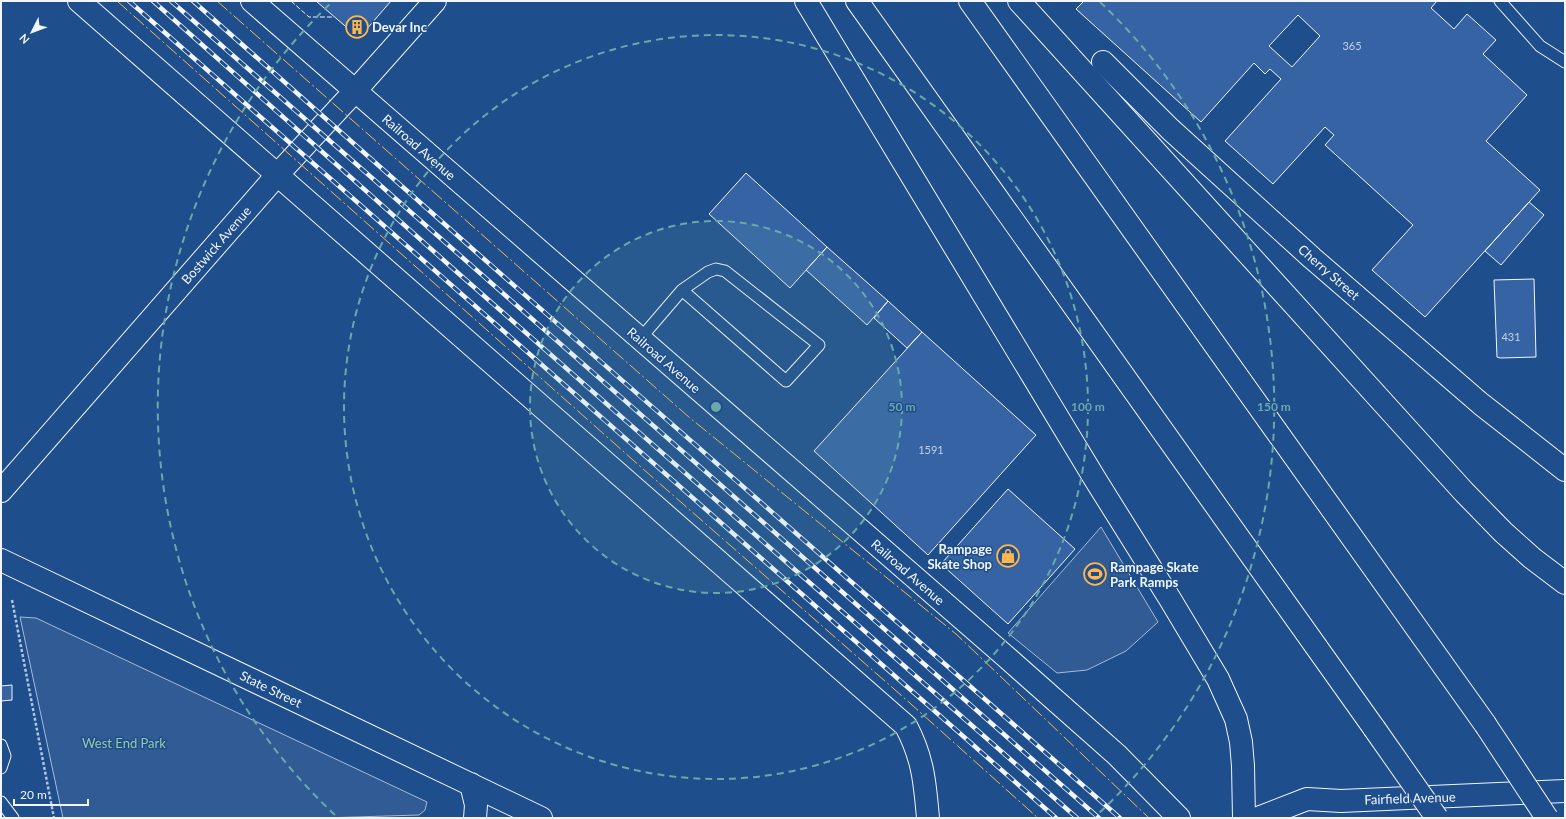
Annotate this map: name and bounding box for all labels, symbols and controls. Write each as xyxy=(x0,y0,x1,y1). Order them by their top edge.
north arrow xyxy=(12,12,52,52)
building icon: Devar Inc xyxy=(344,14,370,40)
place label: Devar Inc xyxy=(372,19,428,35)
text: N xyxy=(17,32,32,47)
house number: 365 xyxy=(1342,39,1362,52)
street label: Railroad Avenue xyxy=(379,111,459,183)
street label: Bostwick Avenue xyxy=(178,203,254,287)
street label: Cherry Street xyxy=(1295,241,1363,303)
street label: Railroad Avenue xyxy=(624,324,704,396)
house number: 431 xyxy=(1501,330,1521,343)
text: 50 m xyxy=(889,399,915,414)
text: 100 m xyxy=(1071,399,1105,414)
text: 150 m xyxy=(1257,399,1291,414)
centre of rings xyxy=(709,400,723,414)
house number: 1591 xyxy=(918,443,944,456)
street label: Railroad Avenue xyxy=(868,536,948,608)
place label: Rampage Skate Shop xyxy=(927,541,992,572)
shop icon: Rampage Skate Shop xyxy=(995,543,1021,569)
place label: Rampage Skate Park Ramps xyxy=(1110,559,1199,590)
sports icon: Rampage Skate Park Ramps xyxy=(1082,561,1108,587)
street label: State Street xyxy=(237,667,305,711)
park label: West End Park xyxy=(82,735,166,751)
scale bar xyxy=(14,781,88,807)
text: 20 m xyxy=(20,787,47,802)
street label: Fairfield Avenue xyxy=(1364,788,1456,808)

